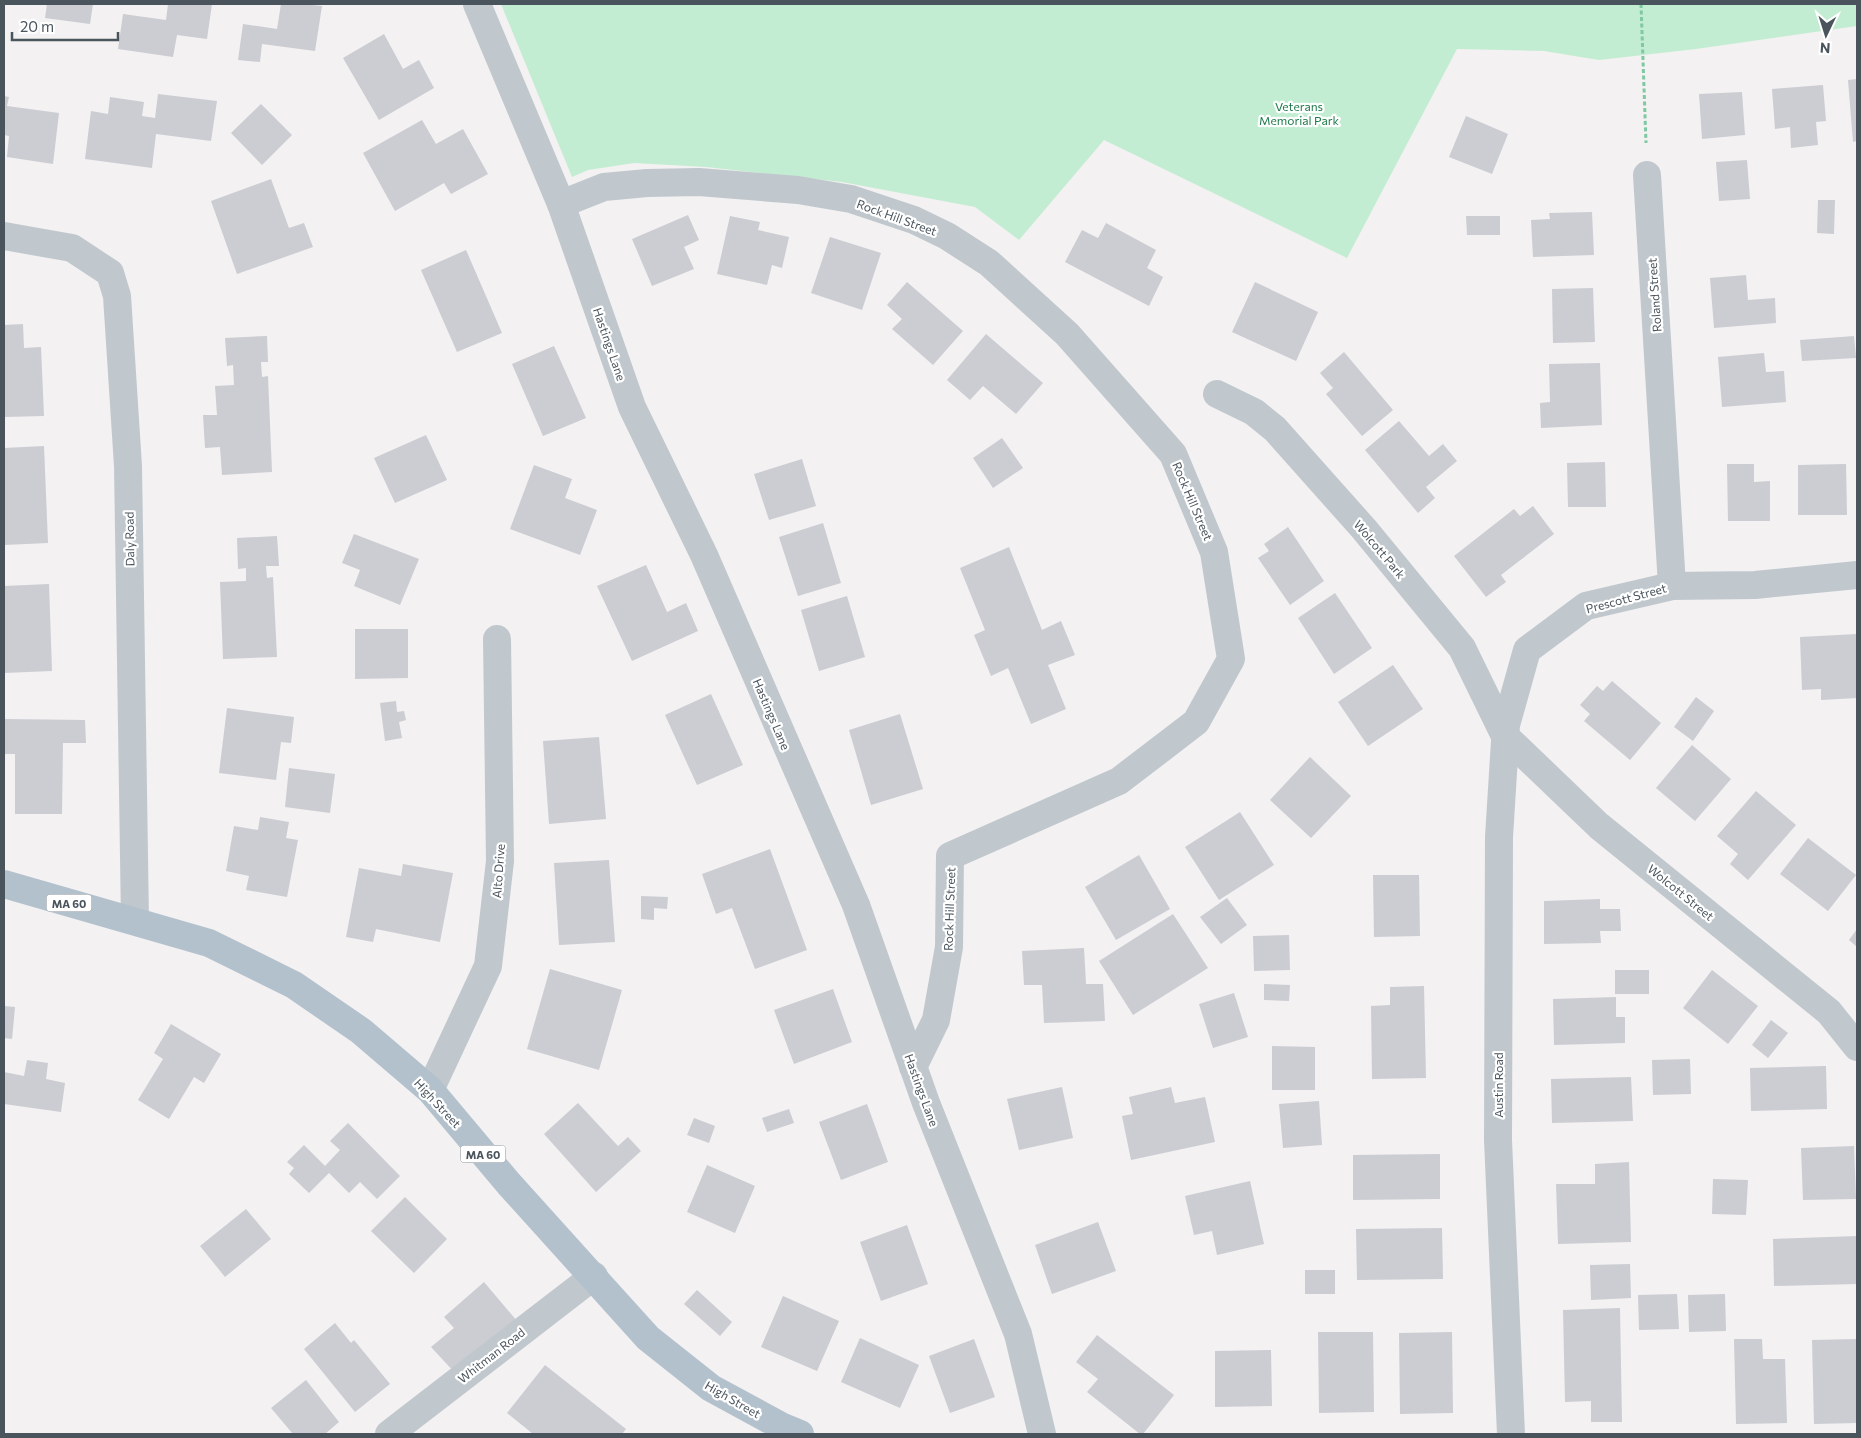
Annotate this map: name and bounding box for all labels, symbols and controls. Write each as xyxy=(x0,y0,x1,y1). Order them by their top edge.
scale bar xyxy=(12,10,119,42)
north arrow xyxy=(1801,10,1851,60)
text: 20 m xyxy=(20,17,54,35)
text: N xyxy=(1819,40,1831,57)
park label: Veterans Memorial Park xyxy=(1259,99,1340,127)
street label: Rock Hill Street xyxy=(855,196,939,238)
street label: Roland Street xyxy=(1644,257,1664,332)
street label: Hastings Lane xyxy=(591,306,629,382)
street label: Rock Hill Street xyxy=(1170,460,1216,542)
street label: Daly Road xyxy=(122,511,136,566)
street label: Wolcott Park xyxy=(1352,517,1409,581)
street label: Prescott Street xyxy=(1584,580,1668,616)
street label: Hastings Lane xyxy=(751,676,793,752)
street label: Alto Drive xyxy=(489,843,507,899)
street label: Wolcott Street xyxy=(1645,861,1717,923)
street label: Rock Hill Street xyxy=(941,867,957,951)
road number: MA 60 xyxy=(46,894,92,911)
street label: Hastings Lane xyxy=(902,1052,942,1128)
street label: Austin Road xyxy=(1491,1052,1505,1118)
street label: High Street xyxy=(412,1076,464,1130)
road number: MA 60 xyxy=(460,1146,506,1162)
street label: Whitman Road xyxy=(455,1324,527,1385)
street label: High Street xyxy=(703,1378,763,1421)

